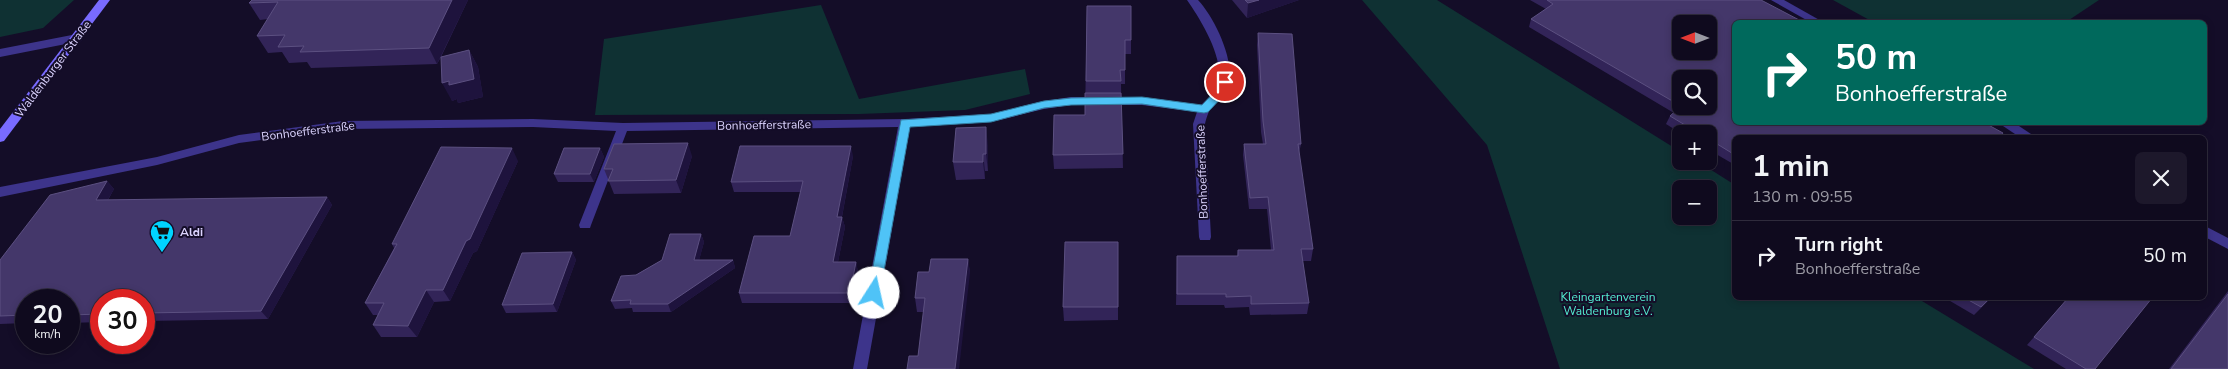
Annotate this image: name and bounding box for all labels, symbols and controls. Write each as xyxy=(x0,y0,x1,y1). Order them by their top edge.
north arrow xyxy=(1672,15,1718,60)
map controls xyxy=(1672,15,1717,225)
street label: Waldenburger Straße xyxy=(11,17,95,121)
text: 50 m xyxy=(1835,34,1917,81)
icon: right xyxy=(1752,40,1817,105)
pin xyxy=(1204,61,1246,103)
icon: arrive xyxy=(1211,68,1239,96)
button: search xyxy=(1672,70,1717,115)
text: Bonhoefferstraße xyxy=(1835,79,2007,109)
street label: Bonhoefferstraße xyxy=(717,116,811,134)
street label: Bonhoefferstraße xyxy=(260,117,356,145)
street label: Bonhoefferstraße xyxy=(1192,125,1212,219)
button: + xyxy=(1672,125,1717,170)
text: 1 min xyxy=(1752,146,1830,187)
button: close xyxy=(2135,152,2187,204)
button: − xyxy=(1672,180,1717,225)
text: 130 m · 09:55 xyxy=(1752,186,1853,208)
supermarket icon: Aldi xyxy=(149,219,175,253)
place label: Aldi xyxy=(180,224,203,240)
text: Turn right xyxy=(1795,232,1882,258)
icon: right xyxy=(1752,242,1780,270)
text: 50 m xyxy=(2143,243,2187,269)
text: Bonhoefferstraße xyxy=(1795,258,1920,280)
position arrow xyxy=(847,266,899,318)
speed limit sign: 30 xyxy=(90,289,155,354)
park label: Kleingartenverein Waldenburg e.V. xyxy=(1561,289,1655,319)
text: 20 xyxy=(32,298,63,332)
text: km/h xyxy=(34,326,61,342)

